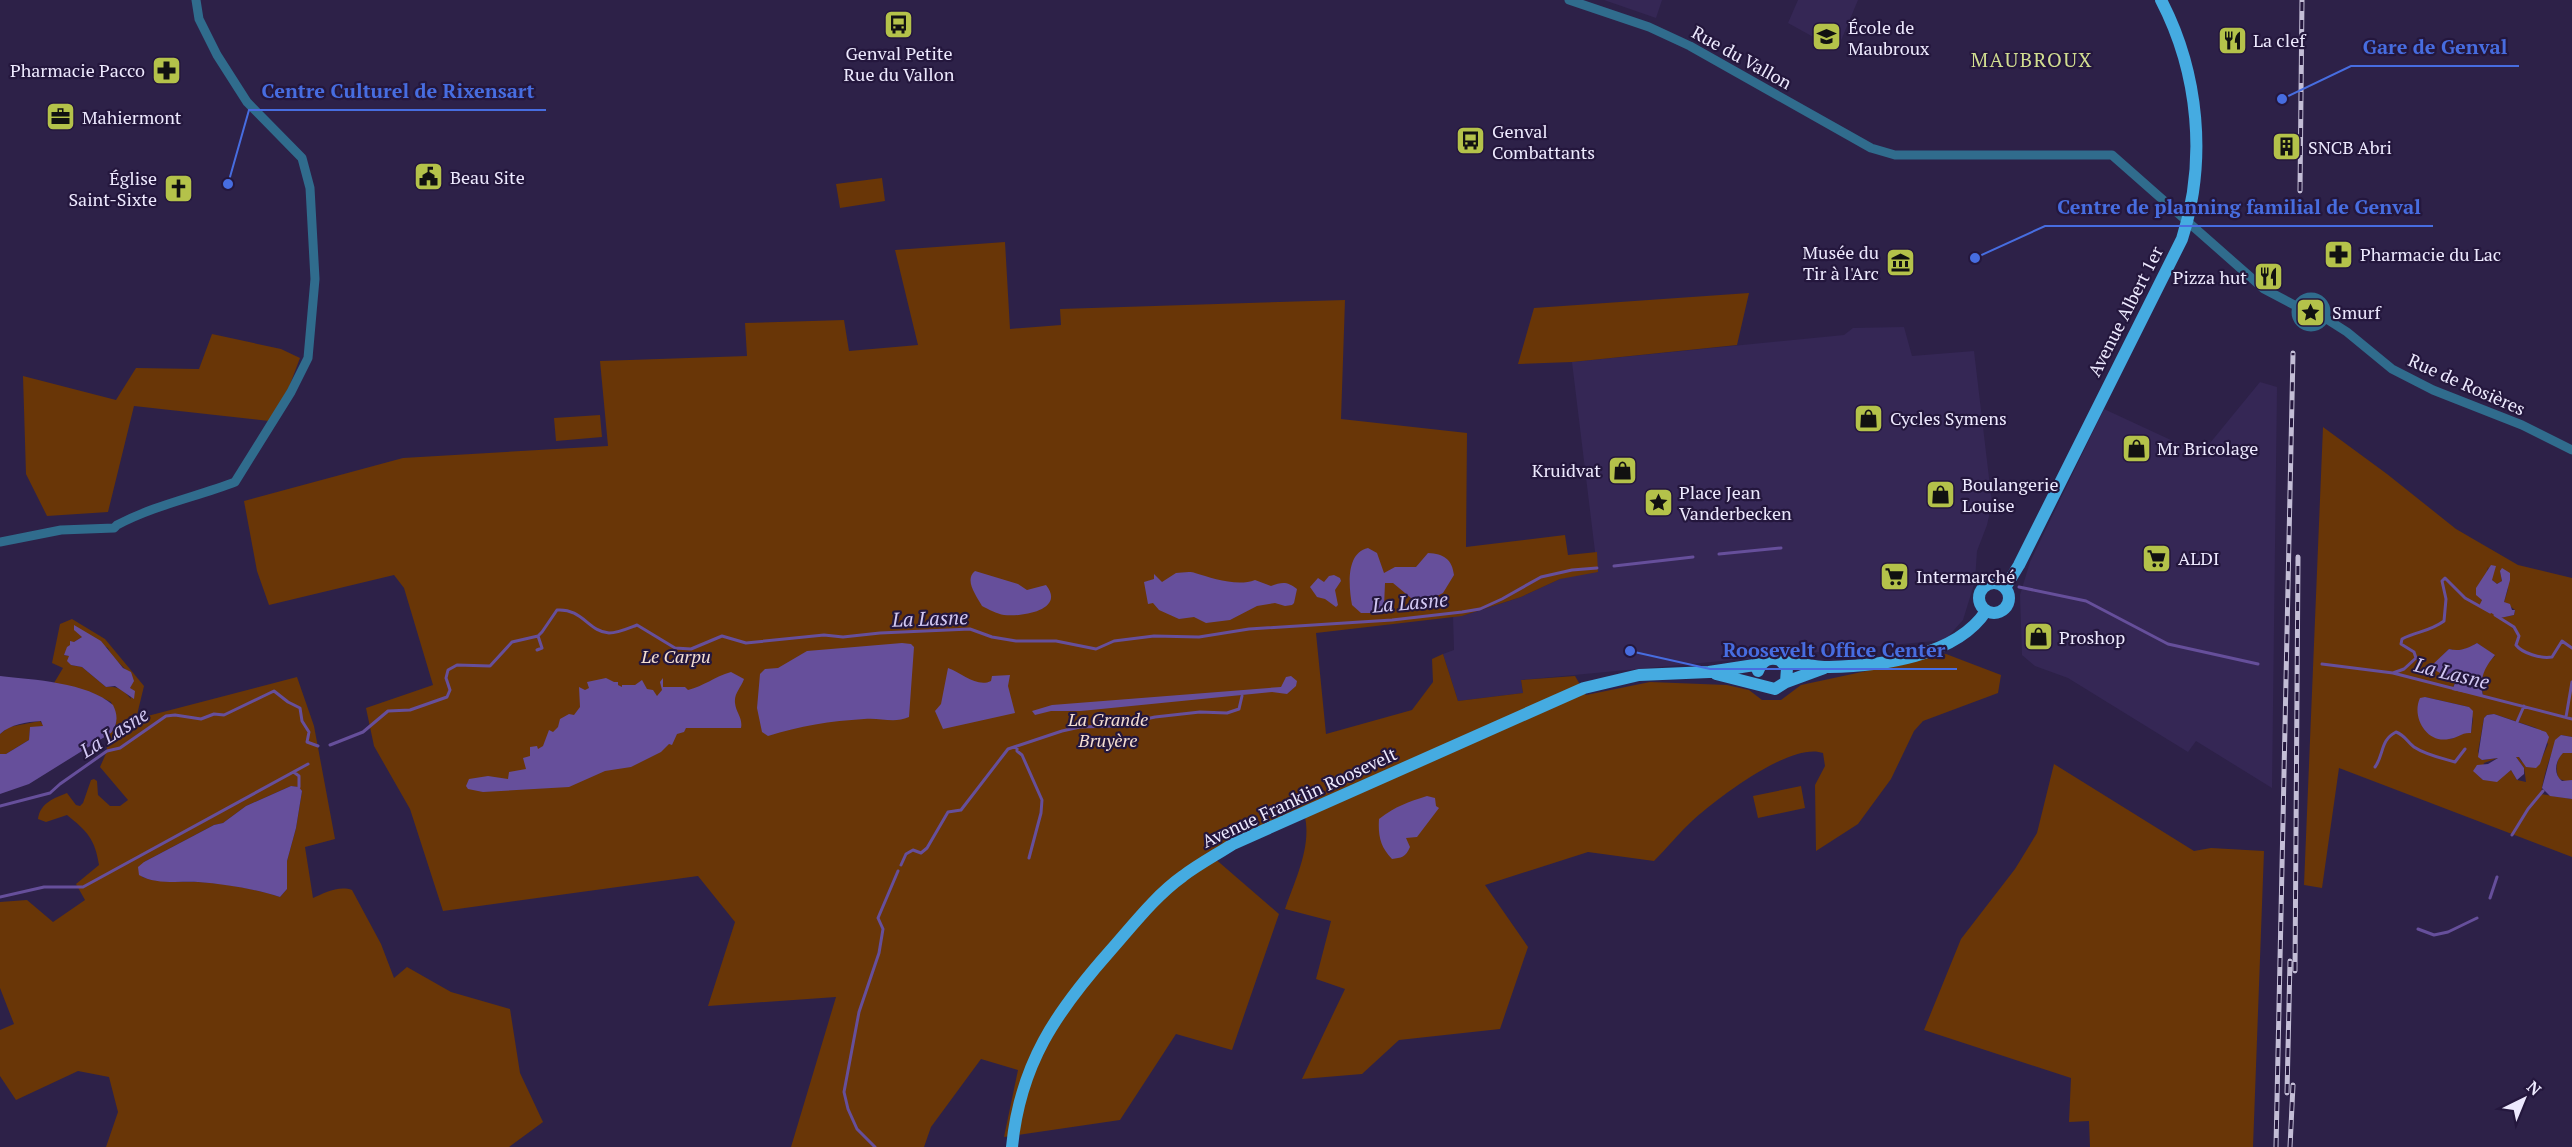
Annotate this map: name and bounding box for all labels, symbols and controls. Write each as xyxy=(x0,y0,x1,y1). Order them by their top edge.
bus stop icon: Genval Petite Rue du Vallon xyxy=(883,8,915,40)
place label: École de Maubroux xyxy=(1848,15,1930,60)
street label: Rue du Vallon xyxy=(1688,20,1797,95)
school or university icon: École de Maubroux xyxy=(1811,21,1843,53)
restaurant icon: La clef xyxy=(2216,24,2248,56)
place label: La clef xyxy=(2253,28,2307,52)
callout: Gare de Genval xyxy=(2351,28,2519,66)
text: Gare de Genval xyxy=(2363,33,2508,60)
place label: Genval Petite Rue du Vallon xyxy=(844,41,955,86)
district label: MAUBROUX xyxy=(1971,46,2093,73)
pharmacy icon: Pharmacie Pacco xyxy=(150,54,182,86)
place label: Pharmacie Pacco xyxy=(10,58,145,82)
callout: Centre Culturel de Rixensart xyxy=(249,72,546,110)
text: Centre Culturel de Rixensart xyxy=(262,77,534,104)
office icon: Mahiermont xyxy=(45,101,77,133)
place label: Mahiermont xyxy=(82,105,182,129)
place label: Genval Combattants xyxy=(1492,119,1595,164)
bus stop icon: Genval Combattants xyxy=(1455,125,1487,157)
building icon: SNCB Abri xyxy=(2271,131,2303,163)
place label: SNCB Abri xyxy=(2308,135,2392,159)
public building icon: Beau Site xyxy=(413,161,445,193)
place label: Beau Site xyxy=(450,165,525,189)
place label: Église Saint-Sixte xyxy=(68,166,157,211)
church icon: Église Saint-Sixte xyxy=(162,172,194,204)
callout: Centre de planning familial de Genval xyxy=(2045,188,2433,226)
text: Centre de planning familial de Genval xyxy=(2057,193,2421,220)
pharmacy icon: Pharmacie du Lac xyxy=(2323,238,2355,270)
place label: Musée du Tir à l'Arc xyxy=(1802,240,1879,285)
street label: Avenue Albert 1er xyxy=(2082,242,2168,380)
place label: Pharmacie du Lac xyxy=(2360,242,2501,266)
museum icon: Musée du Tir à l'Arc xyxy=(1884,246,1916,278)
restaurant icon: Pizza hut xyxy=(2252,261,2284,293)
place label: Pizza hut xyxy=(2173,265,2247,289)
place icon: Smurf xyxy=(2295,296,2327,328)
place label: Smurf xyxy=(2332,300,2382,324)
street label: Rue de Rosières xyxy=(2405,347,2529,421)
shop icon: Cycles Symens xyxy=(1853,402,1885,434)
place label: Cycles Symens xyxy=(1890,406,2007,430)
shop icon: Mr Bricolage xyxy=(2120,432,2152,464)
place label: Mr Bricolage xyxy=(2157,436,2258,460)
shop icon: Kruidvat xyxy=(1606,454,1638,486)
place label: Kruidvat xyxy=(1532,458,1601,482)
place label: Boulangerie Louise xyxy=(1962,472,2058,517)
shop icon: Boulangerie Louise xyxy=(1925,478,1957,510)
place label: Place Jean Vanderbecken xyxy=(1679,480,1792,525)
place icon: Place Jean Vanderbecken xyxy=(1642,486,1674,518)
supermarket icon: ALDI xyxy=(2141,542,2173,574)
place label: ALDI xyxy=(2178,546,2219,570)
supermarket icon: Intermarché xyxy=(1879,560,1911,592)
place label: Intermarché xyxy=(1916,564,2015,588)
water label: La Lasne xyxy=(1370,585,1449,619)
water label: La Lasne xyxy=(890,603,969,633)
shop icon: Proshop xyxy=(2022,621,2054,653)
place label: Proshop xyxy=(2059,625,2125,649)
callout: Roosevelt Office Center xyxy=(1710,631,1957,669)
text: Roosevelt Office Center xyxy=(1723,636,1946,663)
park label: Le Carpu xyxy=(640,644,711,668)
water label: La Lasne xyxy=(2411,650,2492,695)
water label: La Lasne xyxy=(74,700,153,764)
park label: La Grande Bruyère xyxy=(1067,707,1148,752)
street label: Avenue Franklin Roosevelt xyxy=(1198,741,1401,853)
north arrow xyxy=(2494,1069,2554,1129)
text: N xyxy=(2522,1076,2546,1100)

